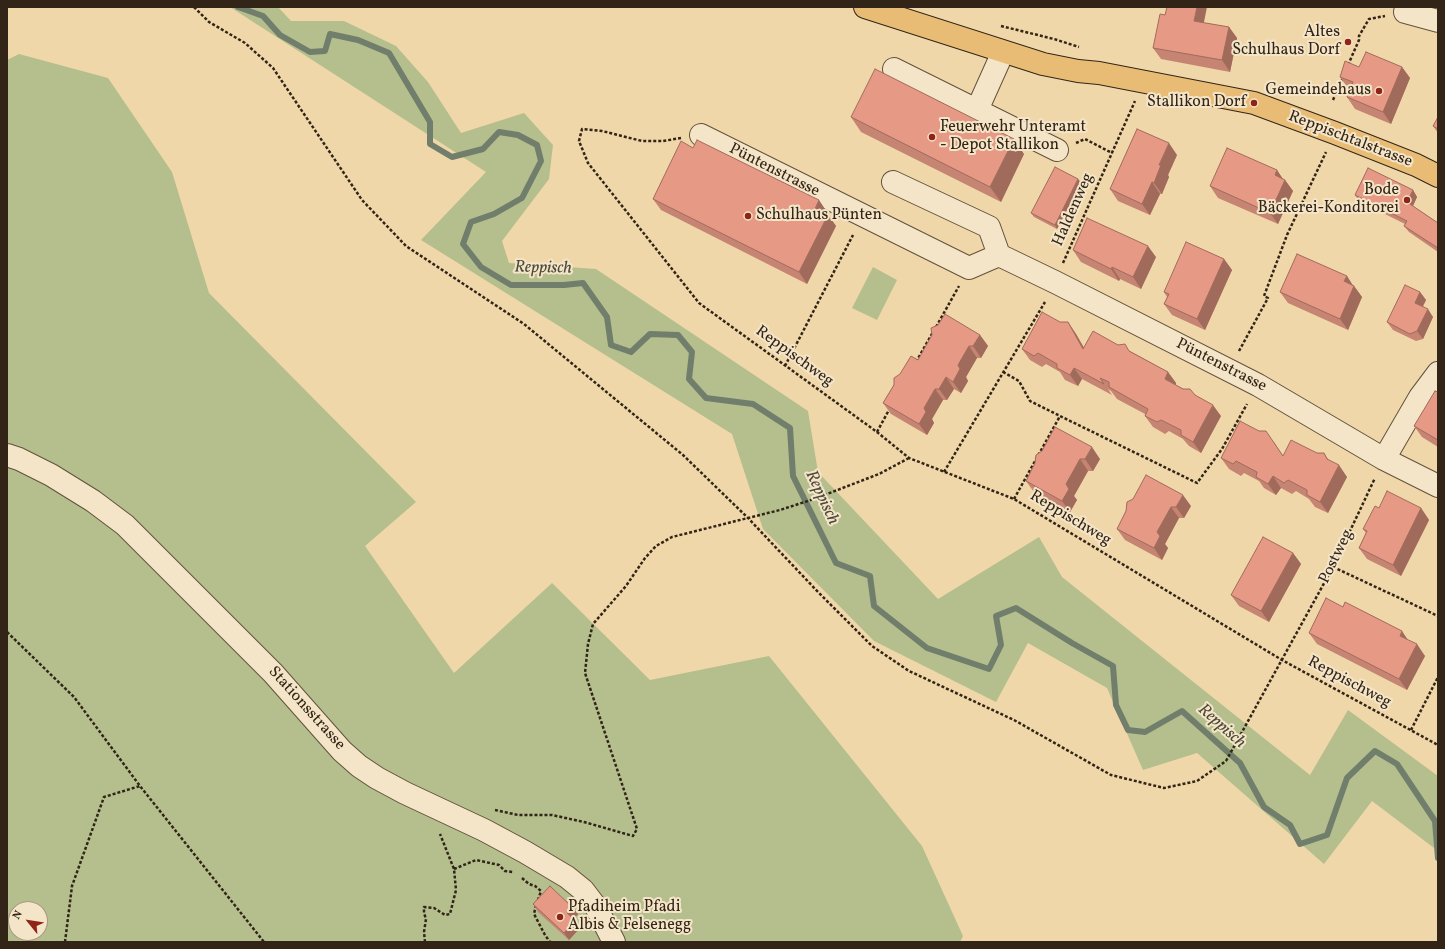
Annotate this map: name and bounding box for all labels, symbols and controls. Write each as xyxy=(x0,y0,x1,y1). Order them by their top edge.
place label: Altes Schulhaus Dorf xyxy=(1232,23,1340,61)
marker: Altes Schulhaus Dorf xyxy=(1343,37,1353,47)
place label: Gemeindehaus xyxy=(1266,81,1371,101)
marker: Gemeindehaus xyxy=(1374,86,1384,96)
place label: Stallikon Dorf xyxy=(1147,93,1246,113)
marker: Stallikon Dorf xyxy=(1249,98,1259,108)
street label: Reppischtalstrasse xyxy=(1285,108,1415,172)
place label: Feuerwehr Unteramt - Depot Stallikon xyxy=(940,118,1086,156)
marker: Feuerwehr Unteramt - Depot Stallikon xyxy=(927,132,937,142)
street label: Püntenstrasse xyxy=(726,140,822,202)
street label: Haldenweg xyxy=(1049,170,1099,250)
place label: Bode Bäckerei-Konditorei xyxy=(1258,181,1399,219)
marker: Bode Bäckerei-Konditorei xyxy=(1402,195,1412,205)
place label: Schulhaus Pünten xyxy=(756,206,882,226)
marker: Schulhaus Pünten xyxy=(743,211,753,221)
water label: Reppisch xyxy=(514,258,572,280)
street label: Reppischweg xyxy=(751,322,837,392)
street label: Püntenstrasse xyxy=(1173,335,1269,397)
water label: Reppisch xyxy=(800,468,842,528)
street label: Reppischweg xyxy=(1026,487,1114,551)
street label: Postweg xyxy=(1316,527,1358,587)
street label: Reppischweg xyxy=(1304,653,1394,713)
street label: Stationsstrasse xyxy=(263,663,349,755)
water label: Reppisch xyxy=(1193,700,1249,754)
place label: Pfadiheim Pfadi Albis & Felsenegg xyxy=(568,898,691,936)
north arrow xyxy=(8,901,48,941)
text: N xyxy=(10,908,27,922)
marker: Pfadiheim Pfadi Albis & Felsenegg xyxy=(555,912,565,922)

